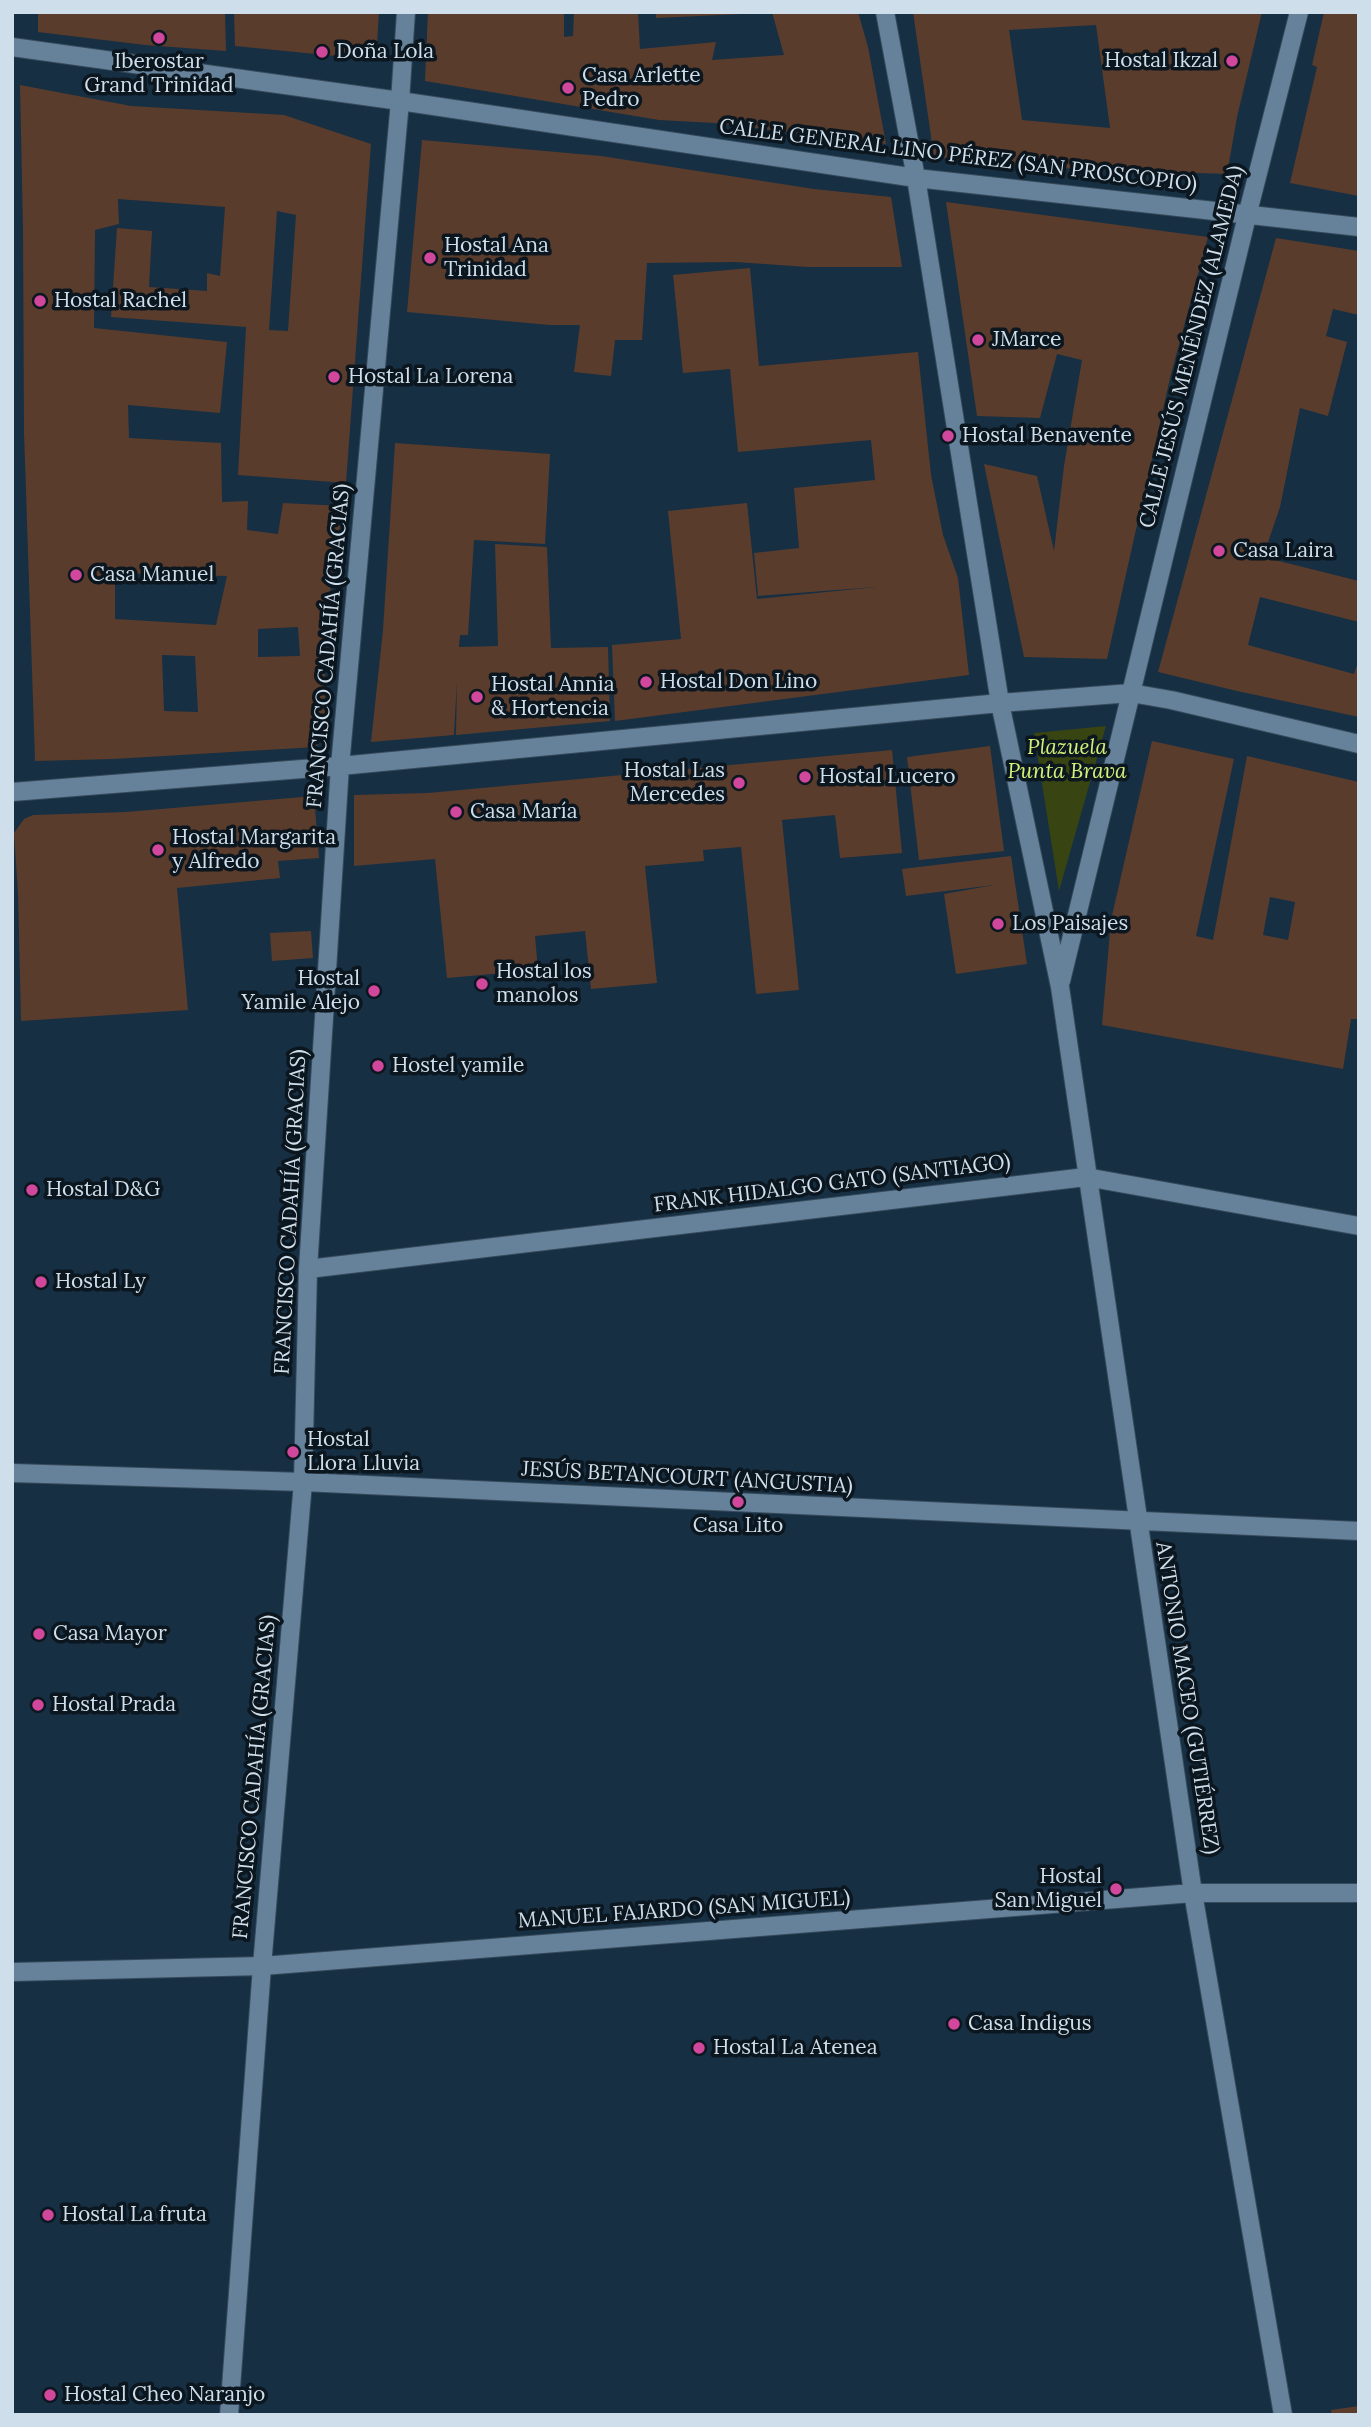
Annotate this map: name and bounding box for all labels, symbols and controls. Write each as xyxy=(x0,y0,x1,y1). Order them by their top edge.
marker: Iberostar Grand Trinidad xyxy=(151,30,167,46)
place label: Doña Lola xyxy=(336,39,434,65)
marker: Doña Lola xyxy=(314,44,330,60)
place label: Hostal Ikzal xyxy=(1104,48,1218,74)
place label: Iberostar Grand Trinidad xyxy=(84,49,234,99)
marker: Hostal Ikzal xyxy=(1224,53,1240,69)
place label: Casa Arlette Pedro xyxy=(582,63,701,113)
marker: Casa Arlette Pedro xyxy=(560,80,576,96)
street label: CALLE GENERAL LINO PÉREZ (SAN PROSCOPIO) xyxy=(718,114,1198,198)
street label: CALLE JESÚS MENÉNDEZ (ALAMEDA) xyxy=(1135,163,1249,531)
place label: Hostal Ana Trinidad xyxy=(444,233,549,283)
marker: Hostal Ana Trinidad xyxy=(422,250,438,266)
place label: Hostal Rachel xyxy=(54,288,187,314)
marker: Hostal Rachel xyxy=(32,293,48,309)
place label: JMarce xyxy=(992,327,1061,353)
marker: JMarce xyxy=(970,332,986,348)
place label: Hostal La Lorena xyxy=(348,364,513,390)
marker: Hostal La Lorena xyxy=(326,369,342,385)
place label: Hostal Benavente xyxy=(962,423,1132,449)
marker: Hostal Benavente xyxy=(940,428,956,444)
street label: FRANCISCO CADAHÍA (GRACIAS) xyxy=(302,483,356,809)
place label: Casa Laira xyxy=(1233,538,1334,564)
marker: Casa Laira xyxy=(1211,543,1227,559)
place label: Casa Manuel xyxy=(90,562,214,588)
marker: Casa Manuel xyxy=(68,567,84,583)
place label: Hostal Don Lino xyxy=(660,669,817,695)
place label: Hostal Annia & Hortencia xyxy=(491,672,615,722)
marker: Hostal Don Lino xyxy=(638,674,654,690)
marker: Hostal Annia & Hortencia xyxy=(469,689,485,705)
park label: Plazuela Punta Brava xyxy=(1008,735,1126,785)
place label: Hostal Las Mercedes xyxy=(624,758,725,808)
place label: Hostal Lucero xyxy=(819,764,955,790)
marker: Hostal Lucero xyxy=(797,769,813,785)
marker: Hostal Las Mercedes xyxy=(731,775,747,791)
place label: Casa María xyxy=(470,799,578,825)
marker: Casa María xyxy=(448,804,464,820)
place label: Hostal Margarita y Alfredo xyxy=(172,825,336,875)
marker: Hostal Margarita y Alfredo xyxy=(150,842,166,858)
place label: Los Paisajes xyxy=(1012,911,1128,937)
marker: Los Paisajes xyxy=(990,916,1006,932)
place label: Hostal los manolos xyxy=(496,959,592,1009)
place label: Hostal Yamile Alejo xyxy=(242,966,360,1016)
marker: Hostal los manolos xyxy=(474,976,490,992)
marker: Hostal Yamile Alejo xyxy=(366,983,382,999)
street label: FRANCISCO CADAHÍA (GRACIAS) xyxy=(270,1049,312,1375)
place label: Hostel yamile xyxy=(392,1053,524,1079)
marker: Hostel yamile xyxy=(370,1058,386,1074)
street label: FRANK HIDALGO GATO (SANTIAGO) xyxy=(652,1150,1012,1218)
place label: Hostal D&G xyxy=(46,1177,160,1203)
marker: Hostal D&G xyxy=(24,1182,40,1198)
place label: Hostal Ly xyxy=(55,1269,146,1295)
marker: Hostal Ly xyxy=(33,1274,49,1290)
place label: Hostal Llora Lluvia xyxy=(307,1427,420,1477)
marker: Hostal Llora Lluvia xyxy=(285,1444,301,1460)
street label: JESÚS BETANCOURT (ANGUSTIA) xyxy=(521,1457,853,1499)
marker: Casa Lito xyxy=(730,1494,746,1510)
place label: Casa Lito xyxy=(693,1513,783,1539)
street label: ANTONIO MACEO (GUTIÉRREZ) xyxy=(1150,1540,1224,1856)
street label: FRANCISCO CADAHÍA (GRACIAS) xyxy=(228,1614,282,1940)
place label: Casa Mayor xyxy=(53,1621,167,1647)
marker: Casa Mayor xyxy=(31,1626,47,1642)
place label: Hostal Prada xyxy=(52,1692,176,1718)
marker: Hostal Prada xyxy=(30,1697,46,1713)
place label: Hostal San Miguel xyxy=(995,1864,1102,1914)
marker: Hostal San Miguel xyxy=(1108,1881,1124,1897)
street label: MANUEL FAJARDO (SAN MIGUEL) xyxy=(517,1886,851,1934)
place label: Casa Indigus xyxy=(968,2011,1092,2037)
marker: Casa Indigus xyxy=(946,2016,962,2032)
place label: Hostal La Atenea xyxy=(713,2035,878,2061)
marker: Hostal La Atenea xyxy=(691,2040,707,2056)
place label: Hostal La fruta xyxy=(62,2202,207,2228)
marker: Hostal La fruta xyxy=(40,2207,56,2223)
place label: Hostal Cheo Naranjo xyxy=(64,2382,265,2408)
marker: Hostal Cheo Naranjo xyxy=(42,2387,58,2403)

